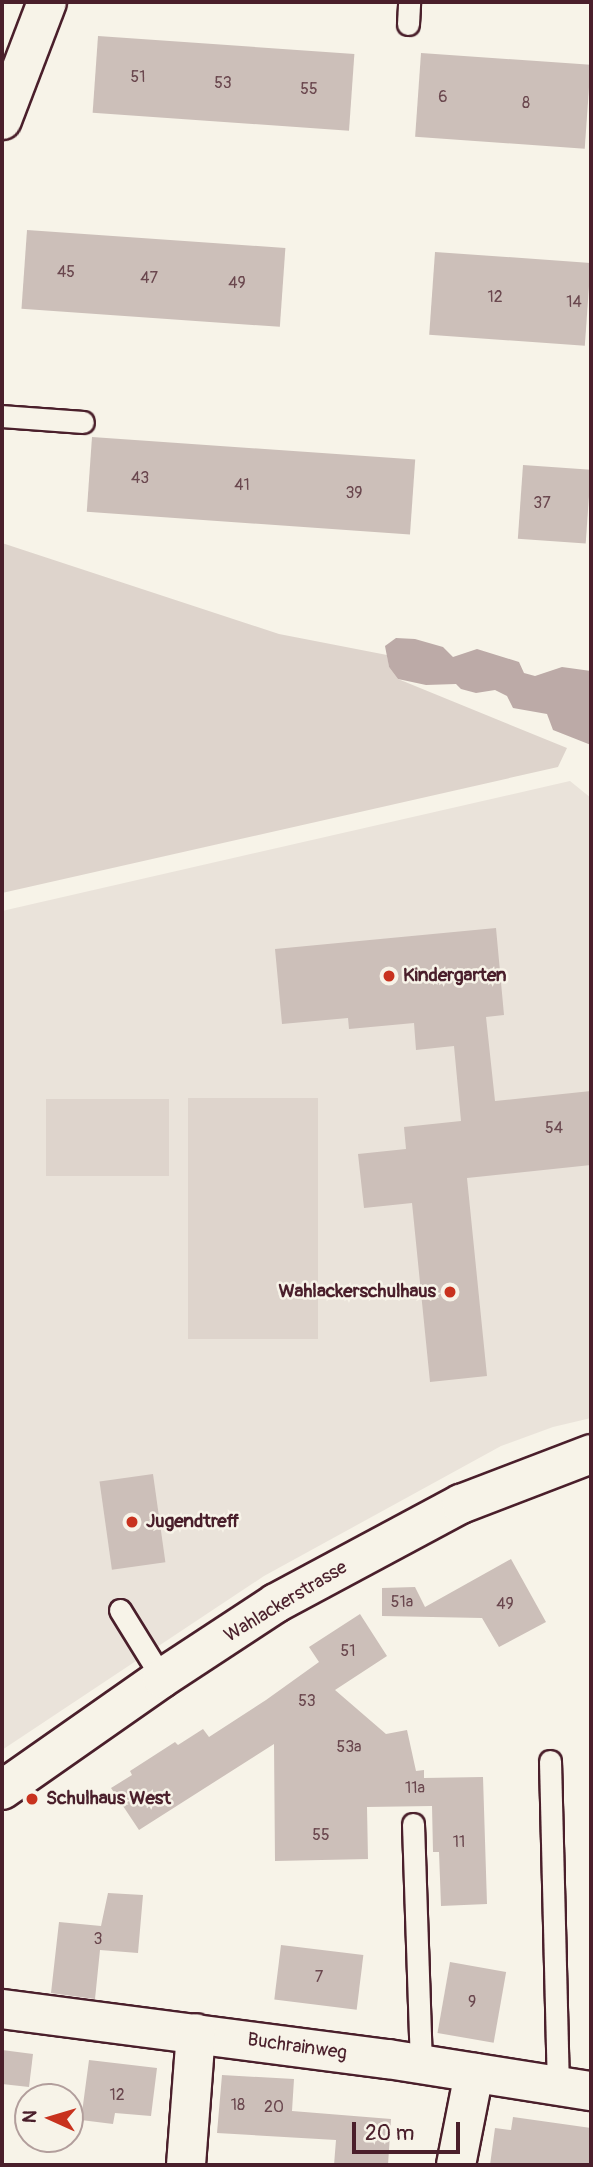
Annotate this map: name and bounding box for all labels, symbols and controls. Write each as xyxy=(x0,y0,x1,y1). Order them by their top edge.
house number: 51 xyxy=(131,67,145,87)
house number: 53 xyxy=(214,73,232,93)
house number: 55 xyxy=(300,79,318,99)
house number: 6 xyxy=(438,87,448,107)
house number: 8 xyxy=(522,93,530,113)
house number: 45 xyxy=(57,262,75,282)
house number: 47 xyxy=(140,268,158,288)
house number: 49 xyxy=(228,273,246,293)
house number: 12 xyxy=(487,287,503,307)
house number: 14 xyxy=(566,292,582,312)
house number: 43 xyxy=(131,468,149,488)
house number: 41 xyxy=(234,475,250,495)
house number: 39 xyxy=(345,483,363,503)
house number: 37 xyxy=(533,493,551,513)
place label: Kindergarten xyxy=(403,965,507,987)
marker: Kindergarten xyxy=(381,968,397,984)
house number: 54 xyxy=(545,1118,563,1138)
place label: Wahlackerschulhaus xyxy=(278,1281,436,1303)
marker: Wahlackerschulhaus xyxy=(442,1284,458,1300)
place label: Jugendtreff xyxy=(146,1511,239,1533)
marker: Jugendtreff xyxy=(124,1514,140,1530)
street label: Wahlackerstrasse xyxy=(220,1556,352,1648)
house number: 51a xyxy=(391,1592,413,1612)
house number: 49 xyxy=(496,1594,514,1614)
house number: 51 xyxy=(341,1641,355,1661)
house number: 53 xyxy=(298,1691,316,1711)
house number: 53a xyxy=(336,1737,362,1757)
house number: 11a xyxy=(405,1778,425,1798)
place label: Schulhaus West xyxy=(46,1788,171,1810)
marker: Schulhaus West xyxy=(24,1791,40,1807)
house number: 55 xyxy=(312,1825,330,1845)
house number: 11 xyxy=(453,1832,465,1852)
house number: 3 xyxy=(94,1929,102,1949)
house number: 7 xyxy=(315,1967,323,1987)
house number: 9 xyxy=(468,1992,476,2012)
street label: Buchrainweg xyxy=(246,2029,348,2065)
north arrow xyxy=(14,2083,84,2153)
house number: 12 xyxy=(109,2085,125,2105)
house number: 18 xyxy=(231,2095,245,2115)
house number: 20 xyxy=(264,2097,284,2117)
scale bar xyxy=(355,2108,463,2152)
text: N xyxy=(18,2109,42,2124)
text: 20 m xyxy=(365,2120,414,2147)

